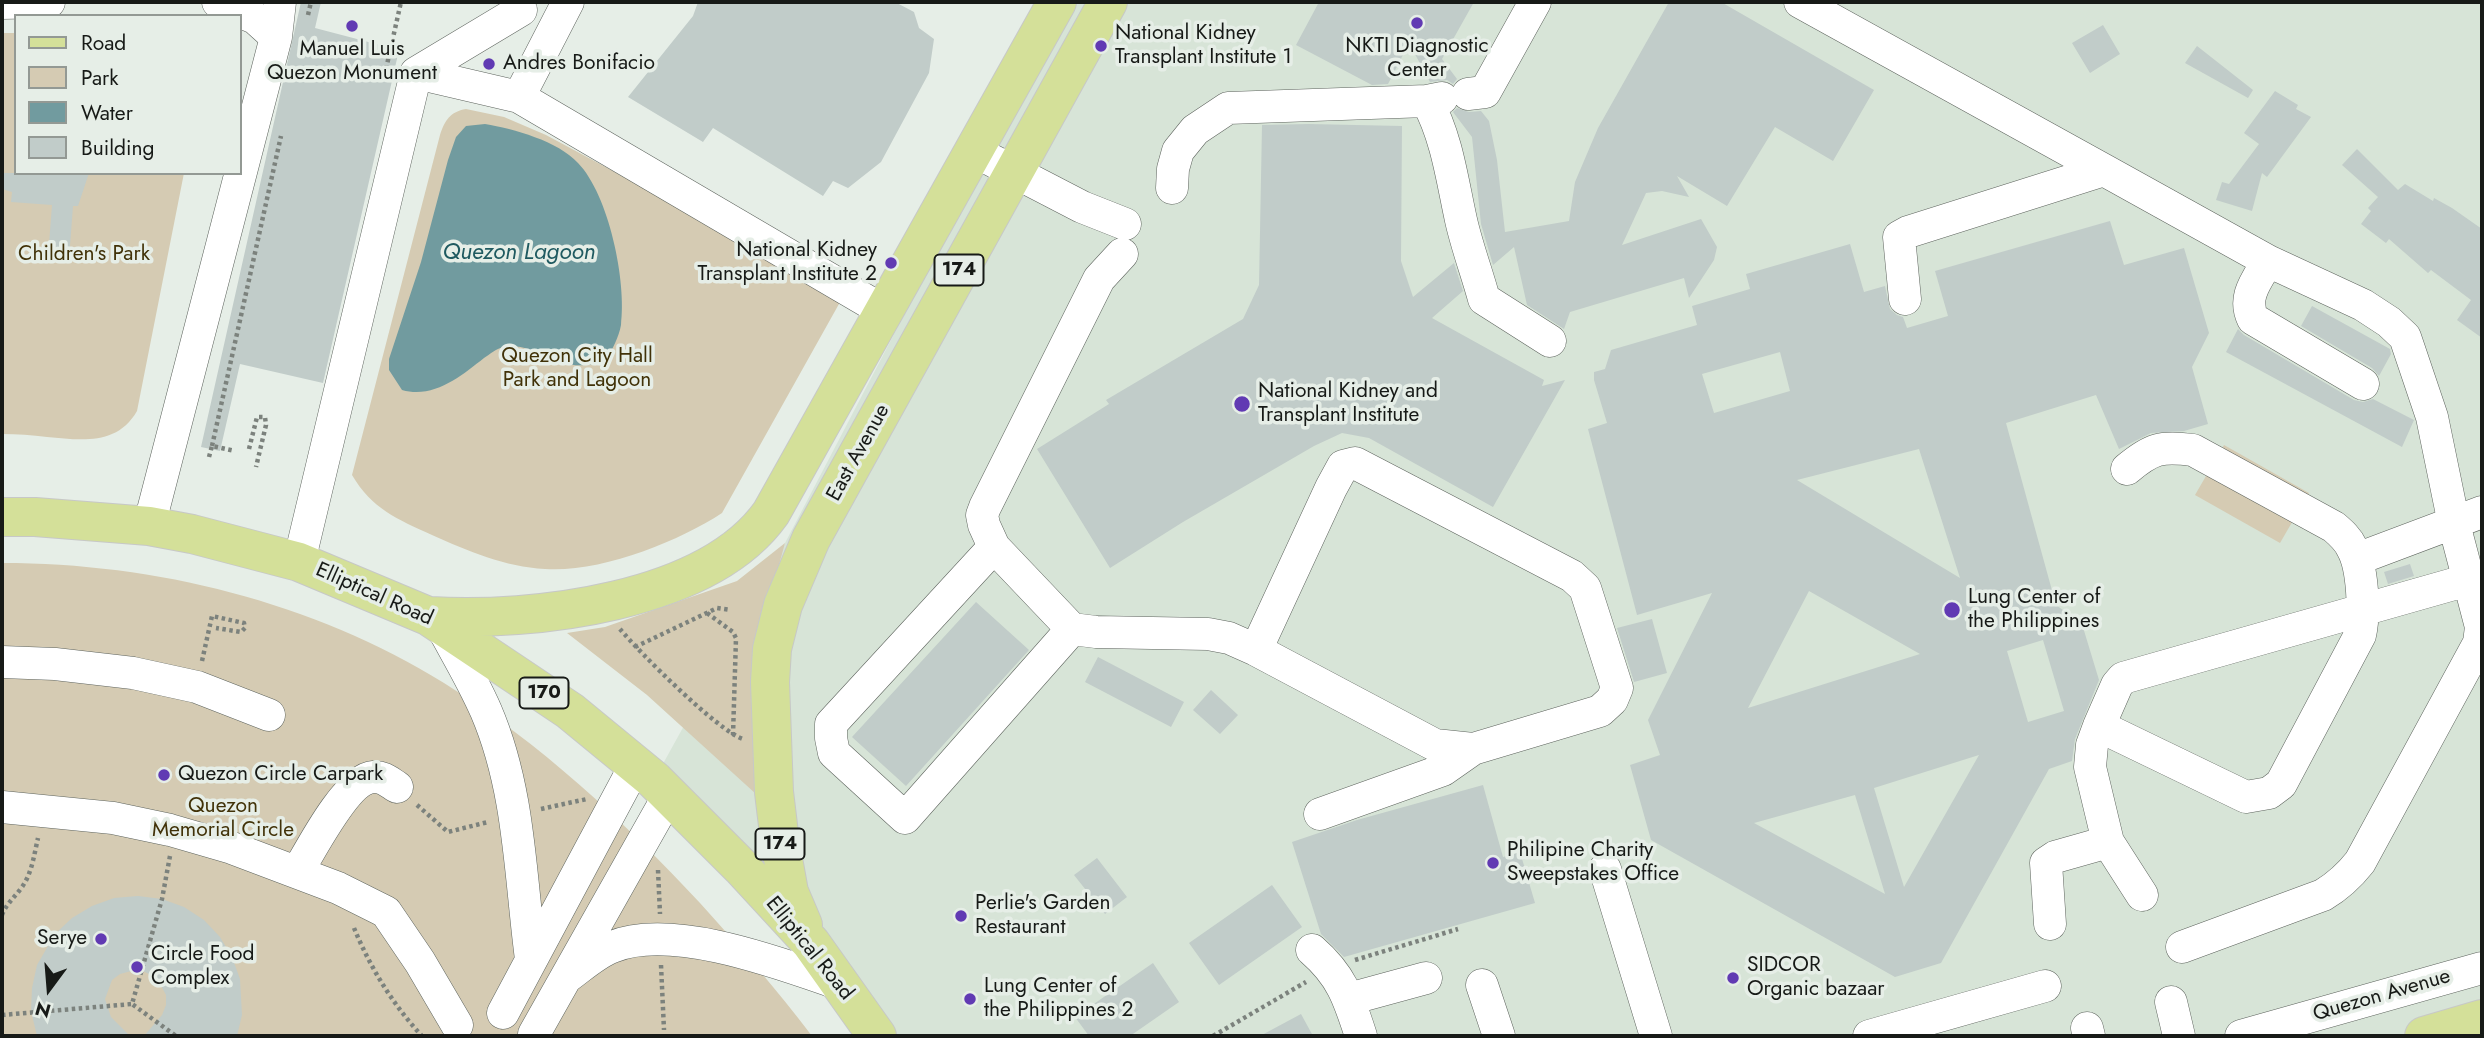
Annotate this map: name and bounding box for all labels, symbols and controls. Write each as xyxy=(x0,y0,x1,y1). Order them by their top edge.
legend xyxy=(14,14,242,175)
marker: NKTI Diagnostic Center xyxy=(1409,15,1425,31)
marker: Manuel Luis Quezon Monument xyxy=(344,18,360,34)
place label: National Kidney Transplant Institute 1 xyxy=(1115,21,1292,71)
text: Road xyxy=(81,28,126,58)
place label: NKTI Diagnostic Center xyxy=(1345,34,1489,84)
place label: Manuel Luis Quezon Monument xyxy=(267,37,437,87)
marker: National Kidney Transplant Institute 1 xyxy=(1093,38,1109,54)
place label: Andres Bonifacio xyxy=(503,51,655,77)
marker: Andres Bonifacio xyxy=(481,56,497,72)
text: Park xyxy=(81,63,118,93)
text: Water xyxy=(81,98,133,128)
text: Building xyxy=(81,133,154,163)
place label: National Kidney Transplant Institute 2 xyxy=(698,238,877,288)
water label: Quezon Lagoon xyxy=(443,239,595,267)
park label: Children's Park xyxy=(18,242,150,268)
road number: 174 xyxy=(934,254,984,286)
marker: National Kidney Transplant Institute 2 xyxy=(883,255,899,271)
park label: Quezon City Hall Park and Lagoon xyxy=(501,344,653,394)
place label: National Kidney and Transplant Institute xyxy=(1258,379,1438,429)
marker: National Kidney and Transplant Institute xyxy=(1232,394,1252,414)
street label: East Avenue xyxy=(822,400,896,506)
street label: Elliptical Road xyxy=(311,558,437,632)
place label: Lung Center of the Philippines xyxy=(1968,585,2100,635)
marker: Lung Center of the Philippines xyxy=(1942,600,1962,620)
road number: 170 xyxy=(520,678,568,708)
place label: Quezon Circle Carpark xyxy=(178,762,383,788)
marker: Quezon Circle Carpark xyxy=(156,767,172,783)
park label: Quezon Memorial Circle xyxy=(152,794,294,844)
road number: 174 xyxy=(756,828,804,860)
place label: Philipine Charity Sweepstakes Office xyxy=(1507,838,1679,888)
marker: Philipine Charity Sweepstakes Office xyxy=(1485,855,1501,871)
place label: Perlie's Garden Restaurant xyxy=(975,891,1110,941)
street label: Elliptical Road xyxy=(760,892,858,1006)
marker: Perlie's Garden Restaurant xyxy=(953,908,969,924)
place label: Serye xyxy=(37,926,87,952)
marker: Serye xyxy=(93,931,109,947)
place label: Circle Food Complex xyxy=(151,942,254,992)
place label: SIDCOR Organic bazaar xyxy=(1747,953,1885,1003)
north arrow xyxy=(14,954,84,1024)
marker: Circle Food Complex xyxy=(129,959,145,975)
street label: Quezon Avenue xyxy=(2310,964,2454,1028)
marker: SIDCOR Organic bazaar xyxy=(1725,970,1741,986)
place label: Lung Center of the Philippines 2 xyxy=(984,974,1133,1024)
marker: Lung Center of the Philippines 2 xyxy=(962,991,978,1007)
text: N xyxy=(32,995,54,1025)

